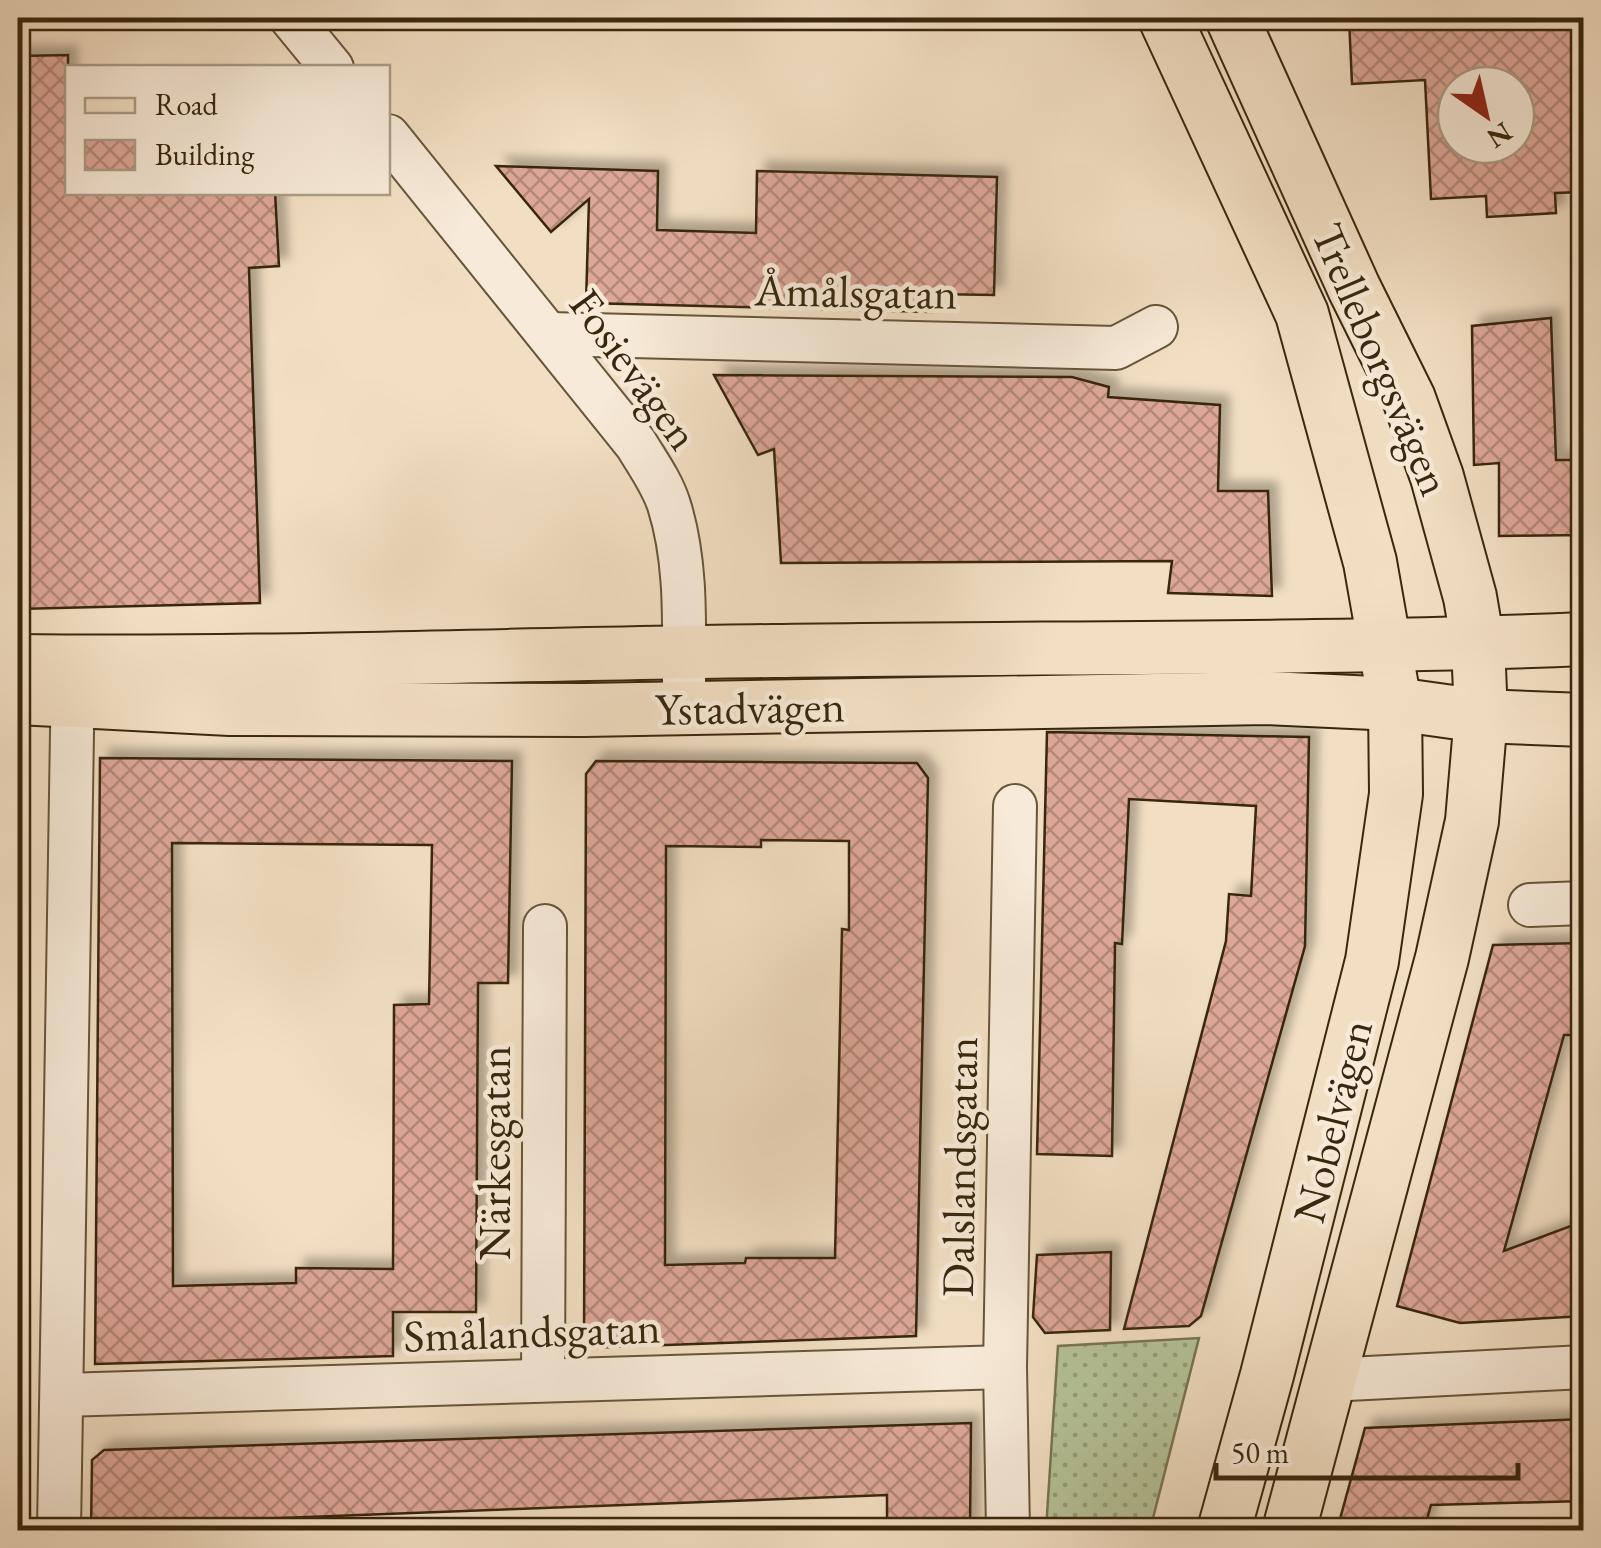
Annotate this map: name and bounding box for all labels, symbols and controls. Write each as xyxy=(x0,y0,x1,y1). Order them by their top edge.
legend xyxy=(65,65,390,195)
north arrow xyxy=(1436,65,1536,165)
text: Road xyxy=(155,85,219,124)
text: N xyxy=(1480,114,1519,157)
text: Building xyxy=(155,135,255,174)
street label: Trelleborgsvägen xyxy=(1299,214,1465,504)
street label: Åmålsgatan xyxy=(753,260,958,322)
street label: Fosievägen xyxy=(557,277,713,461)
street label: Ystadvägen xyxy=(654,676,846,738)
street label: Nobelvägen xyxy=(1279,1013,1385,1229)
street label: Dalslandsgatan xyxy=(928,1036,990,1298)
street label: Närkesgatan xyxy=(465,1045,523,1261)
street label: Smålandsgatan xyxy=(403,1298,661,1364)
scale bar xyxy=(1216,1418,1518,1480)
text: 50 m xyxy=(1231,1433,1289,1472)

